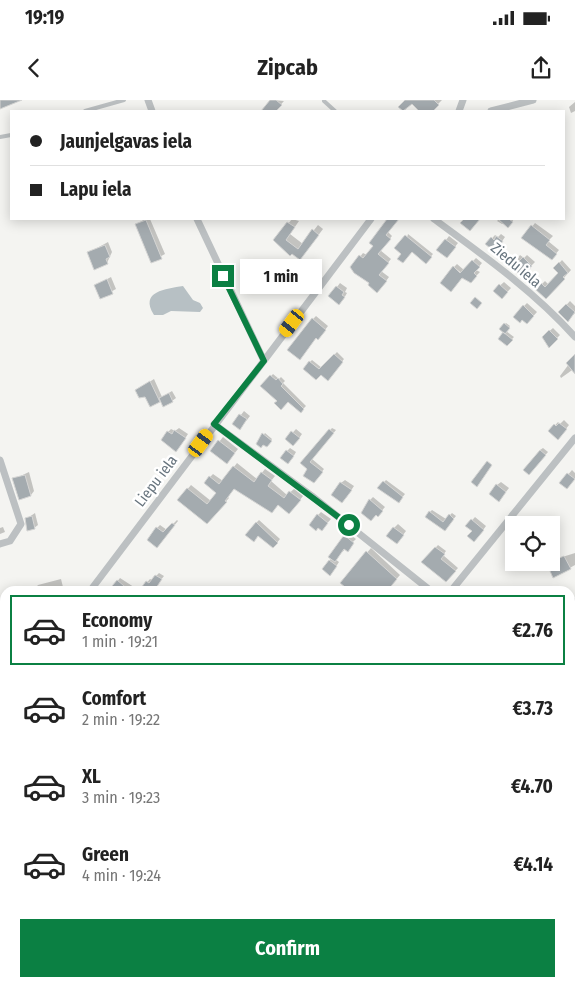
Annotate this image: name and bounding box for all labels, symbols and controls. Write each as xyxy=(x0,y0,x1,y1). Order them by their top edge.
text: 19:19 xyxy=(25,6,64,29)
icon: back xyxy=(20,54,48,82)
text: Zipcab xyxy=(257,54,318,81)
icon: share xyxy=(527,54,555,82)
text: Jaunjelgavas iela xyxy=(60,130,192,153)
text: Lapu iela xyxy=(60,178,131,201)
street label: Ziedu iela xyxy=(487,239,545,291)
callout: 1 min xyxy=(240,258,323,294)
route end xyxy=(212,265,234,287)
text: 1 min xyxy=(264,267,298,286)
car xyxy=(276,307,307,339)
car xyxy=(186,426,215,460)
street label: Liepu iela xyxy=(131,452,181,510)
route start xyxy=(338,514,360,536)
map controls xyxy=(505,516,560,571)
button: locate xyxy=(505,516,560,571)
icon: car xyxy=(22,608,67,653)
text: Economy xyxy=(82,609,152,632)
text: €2.76 xyxy=(512,619,553,642)
text: 1 min · 19:21 xyxy=(82,632,158,651)
icon: car xyxy=(22,686,67,731)
text: Comfort xyxy=(82,687,146,710)
text: €3.73 xyxy=(512,697,553,720)
text: 2 min · 19:22 xyxy=(82,710,160,729)
icon: car xyxy=(22,764,67,809)
text: XL xyxy=(82,765,101,788)
text: €4.70 xyxy=(511,775,553,798)
text: 3 min · 19:23 xyxy=(82,788,160,807)
icon: car xyxy=(22,842,67,887)
text: Green xyxy=(82,843,129,866)
text: €4.14 xyxy=(513,853,553,876)
text: 4 min · 19:24 xyxy=(82,866,161,885)
button: Confirm xyxy=(20,919,555,977)

